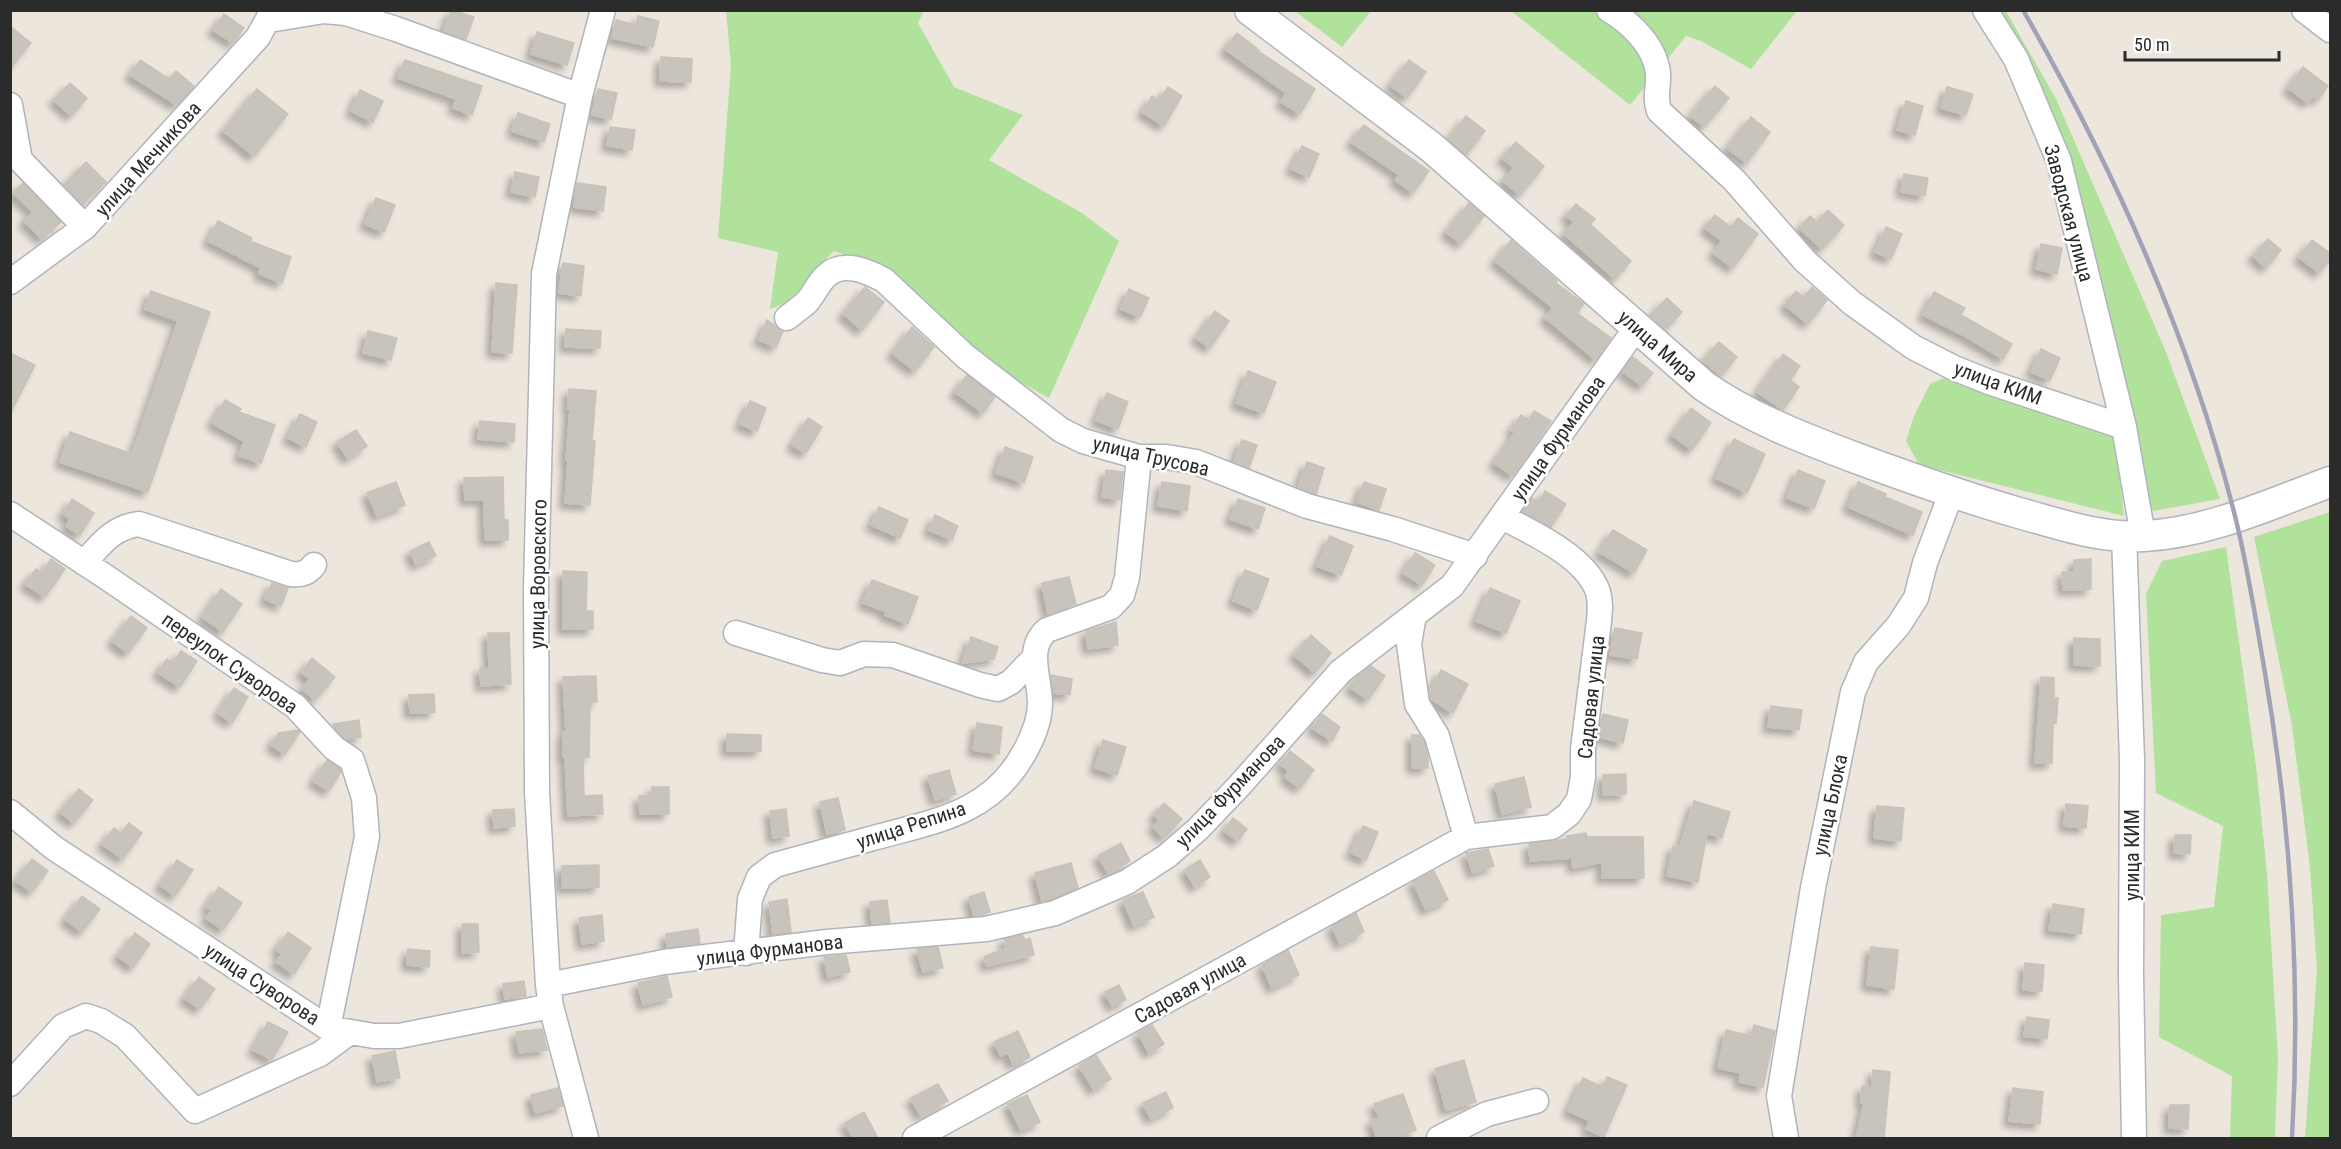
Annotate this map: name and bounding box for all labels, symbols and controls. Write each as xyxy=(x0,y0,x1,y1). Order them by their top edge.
scale bar xyxy=(2125,24,2280,62)
text: 50 m xyxy=(2134,34,2169,55)
street label: улица Мечникова xyxy=(90,97,206,221)
street label: Заводская улица xyxy=(2039,142,2099,284)
street label: улица Мира xyxy=(1613,305,1703,387)
street label: улица КИМ xyxy=(1951,356,2045,410)
street label: улица Фурманова xyxy=(1506,371,1610,505)
street label: улица Трусова xyxy=(1090,431,1212,481)
street label: улица Воровского xyxy=(525,499,551,649)
street label: переулок Суворова xyxy=(157,607,303,719)
street label: Садовая улица xyxy=(1573,634,1609,760)
street label: улица Фурманова xyxy=(1170,730,1290,852)
street label: улица Блока xyxy=(1808,752,1852,858)
street label: улица Репина xyxy=(853,796,969,854)
street label: улица КИМ xyxy=(2120,809,2144,901)
street label: улица Фурманова xyxy=(696,929,844,971)
street label: улица Суворова xyxy=(200,938,324,1030)
street label: Садовая улица xyxy=(1130,947,1250,1029)

